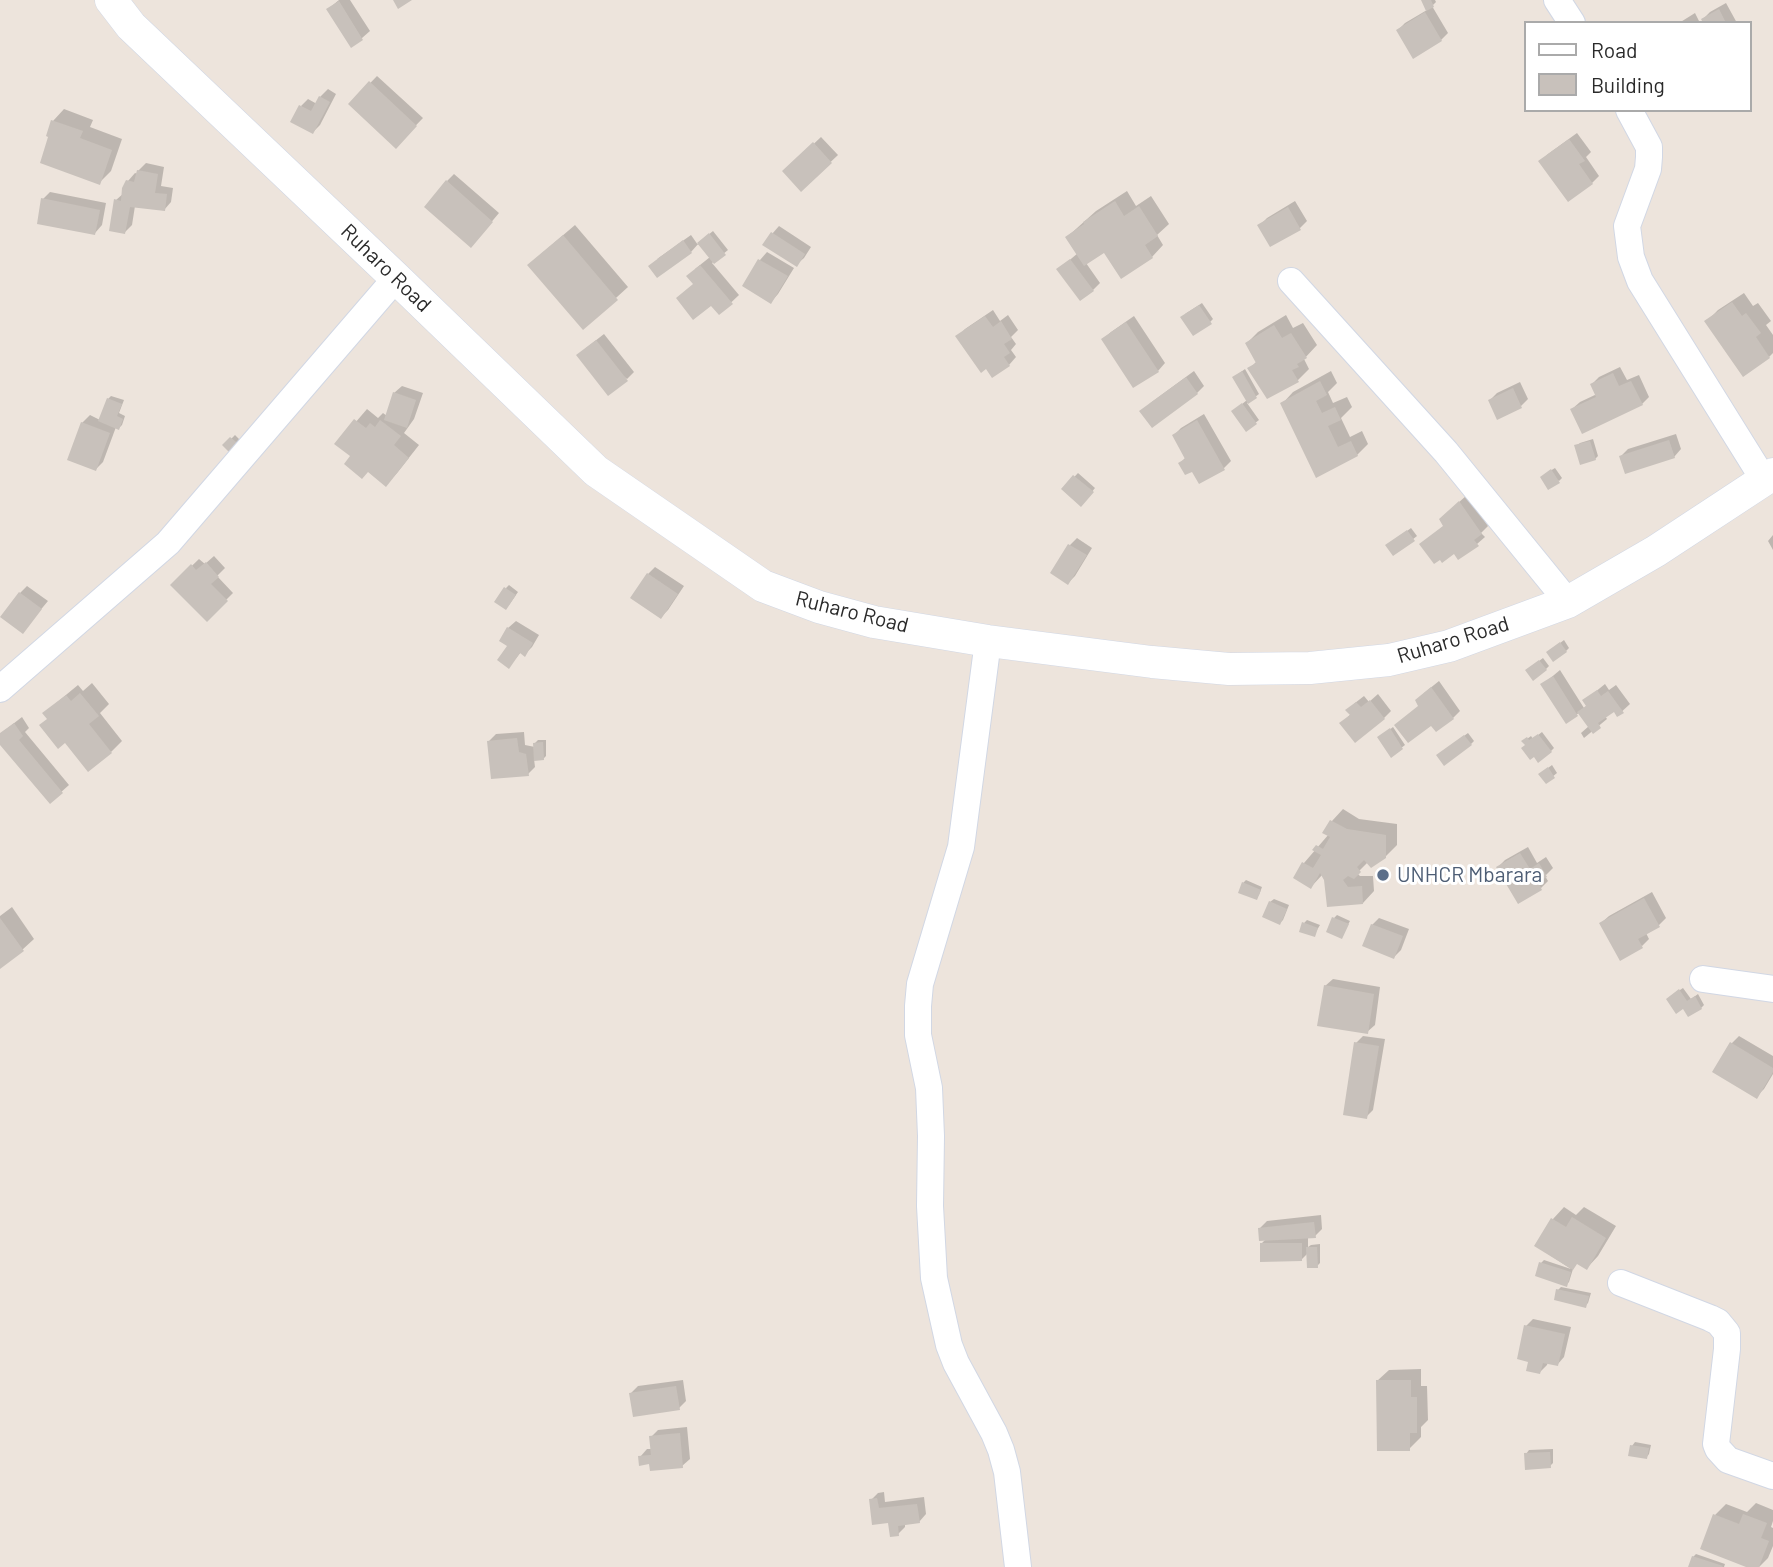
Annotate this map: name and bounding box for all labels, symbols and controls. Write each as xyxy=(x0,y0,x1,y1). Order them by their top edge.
legend xyxy=(1524,21,1752,112)
text: Road xyxy=(1591,37,1637,62)
text: Building xyxy=(1591,72,1665,97)
street label: Ruharo Road xyxy=(336,219,436,317)
street label: Ruharo Road xyxy=(793,586,911,638)
street label: Ruharo Road xyxy=(1394,611,1512,669)
place label: UNHCR Mbarara xyxy=(1397,862,1542,888)
marker: UNHCR Mbarara xyxy=(1375,867,1391,883)

